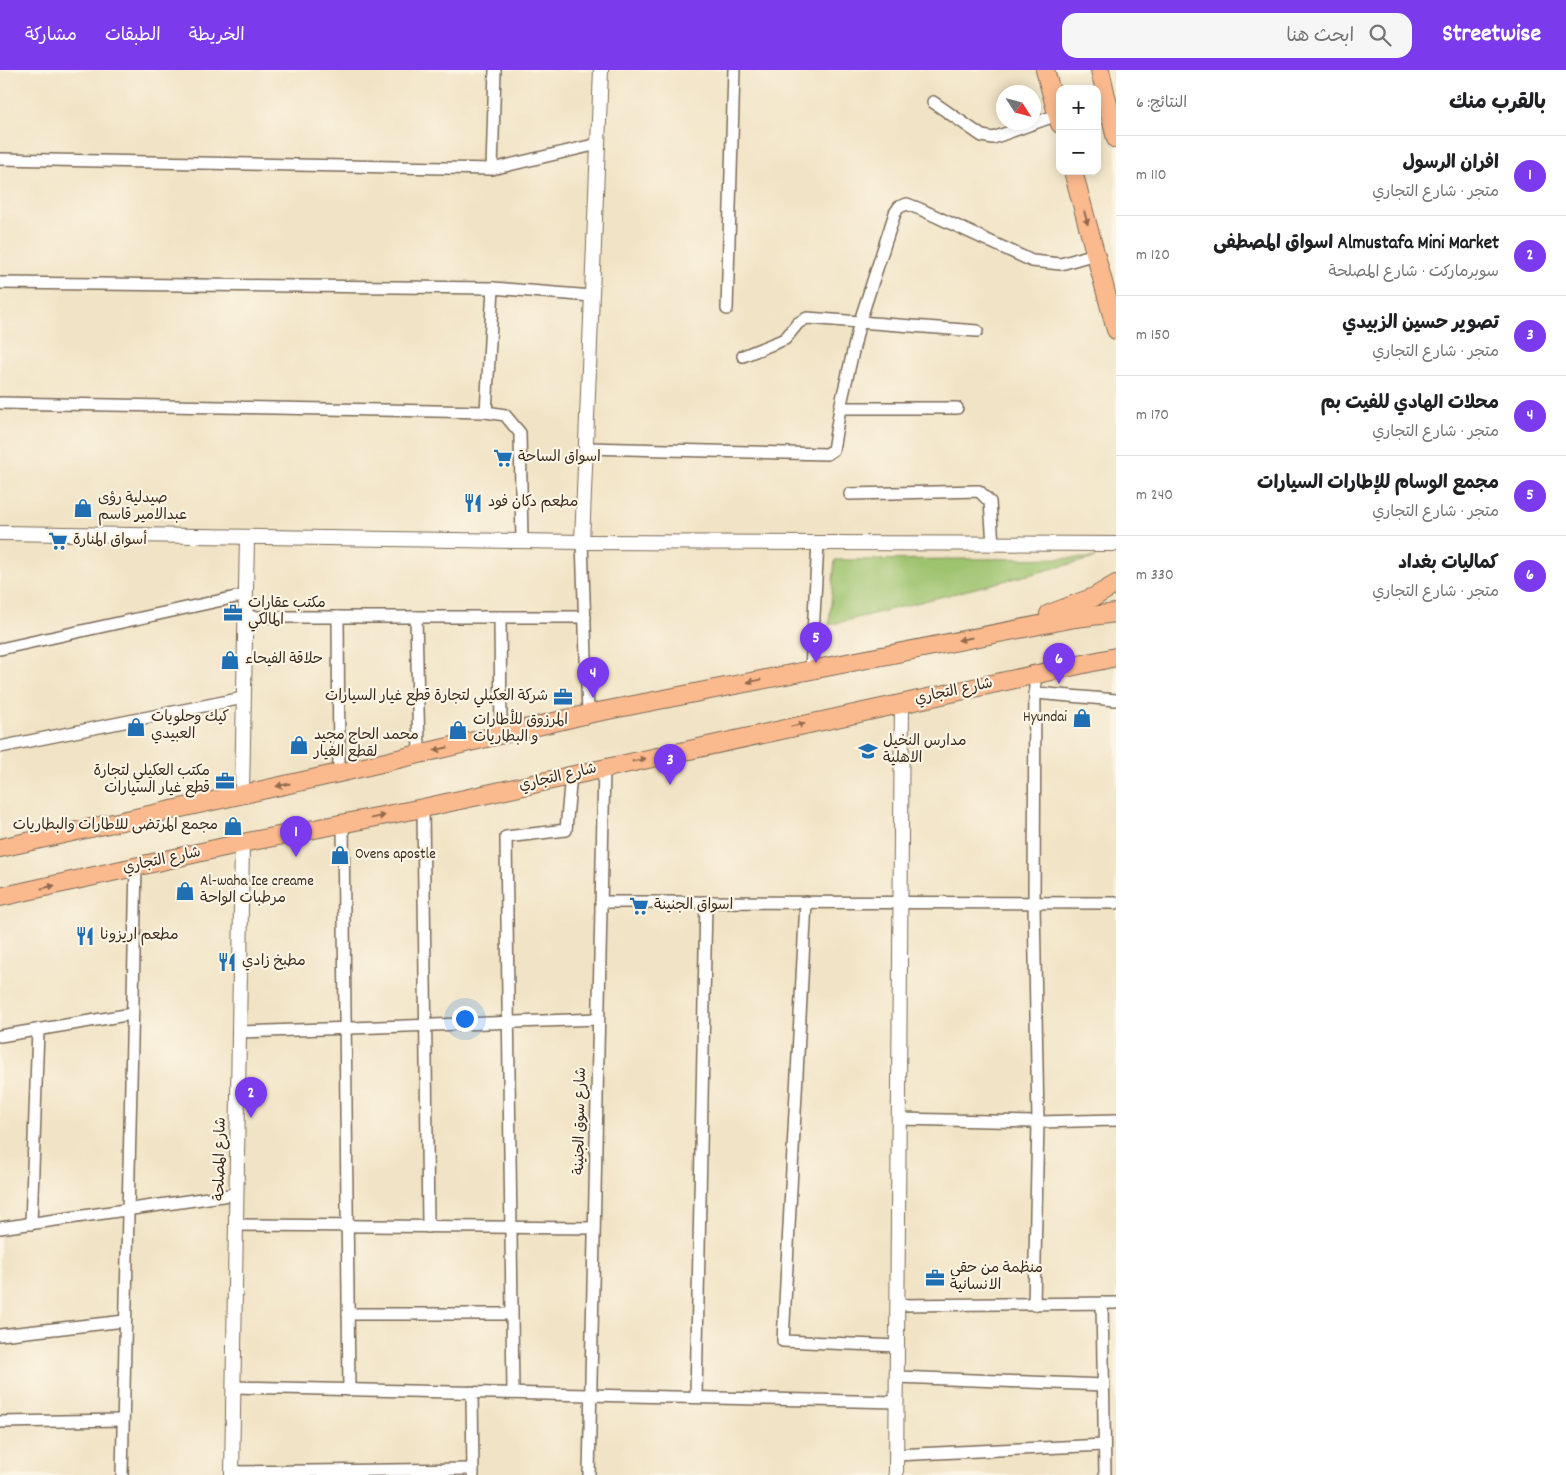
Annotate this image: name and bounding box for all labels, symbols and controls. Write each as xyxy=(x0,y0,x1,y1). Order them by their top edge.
search box xyxy=(1062,13,1412,58)
text: Streetwise xyxy=(1442,18,1541,52)
icon: search xyxy=(1366,21,1394,49)
text: مشاركة xyxy=(25,24,77,49)
text: الطبقات xyxy=(105,24,161,49)
text: الخريطة xyxy=(189,24,245,49)
text: ابحث هنا xyxy=(1286,24,1354,51)
north arrow xyxy=(996,85,1041,130)
map controls xyxy=(1056,85,1101,175)
button: + xyxy=(1056,85,1101,130)
text: بالقرب منك xyxy=(1449,89,1546,119)
text: النتائج: 6 xyxy=(1136,92,1187,115)
button: − xyxy=(1056,130,1101,175)
text: افران الرسول xyxy=(1402,151,1499,178)
text: 110 m xyxy=(1136,164,1166,187)
text: 1 xyxy=(1528,164,1532,187)
text: متجر · شارع التجاري xyxy=(1372,181,1499,204)
one-way arrow xyxy=(1082,211,1090,226)
text: Almustafa Mini Market اسواق المصطفى xyxy=(1213,231,1499,258)
text: 120 m xyxy=(1136,244,1170,267)
text: 2 xyxy=(1527,244,1534,267)
text: سوبرماركت · شارع المصلحة xyxy=(1328,261,1499,284)
text: تصوير حسين الزبيدي xyxy=(1342,311,1499,338)
text: 150 m xyxy=(1136,324,1170,347)
text: 3 xyxy=(1526,324,1534,347)
text: متجر · شارع التجاري xyxy=(1372,341,1499,364)
text: محلات الهادي للفيت بم xyxy=(1321,391,1499,418)
text: 170 m xyxy=(1136,404,1169,427)
text: 4 xyxy=(1527,404,1533,427)
text: متجر · شارع التجاري xyxy=(1372,421,1499,444)
supermarket icon: اسواق الساحة xyxy=(492,447,514,469)
place label: اسواق الساحة xyxy=(518,447,601,469)
text: مجمع الوسام للإطارات السيارات xyxy=(1257,471,1499,498)
text: 240 m xyxy=(1136,484,1173,507)
text: 5 xyxy=(1526,484,1534,507)
place label: صيدلية رؤى عبدالامير قاسم xyxy=(98,488,187,527)
restaurant icon: مطعم دكان فود xyxy=(462,492,484,514)
place label: مطعم دكان فود xyxy=(488,492,578,514)
shop icon: صيدلية رؤى عبدالامير قاسم xyxy=(72,497,94,519)
text: متجر · شارع التجاري xyxy=(1372,501,1499,524)
supermarket icon: أسواق المنارة xyxy=(47,530,69,552)
place label: أسواق المنارة xyxy=(73,530,147,552)
text: كماليات بغداد xyxy=(1398,551,1499,578)
text: 330 m xyxy=(1136,564,1174,587)
text: 6 xyxy=(1526,564,1534,587)
text: متجر · شارع التجاري xyxy=(1372,581,1499,604)
place label: مكتب عقارات المالكي xyxy=(248,593,326,632)
office icon: مكتب عقارات المالكي xyxy=(222,602,244,624)
pin: 5 xyxy=(800,622,832,663)
one-way arrow xyxy=(956,636,972,644)
pin: 6 xyxy=(1043,643,1075,684)
shop icon: حلاقة الفيحاء xyxy=(219,649,241,671)
place label: حلاقة الفيحاء xyxy=(245,649,323,671)
pin: 4 xyxy=(577,657,609,698)
street label: شارع التجاري xyxy=(913,673,995,711)
one-way arrow xyxy=(745,677,761,685)
place label: شركة العكيلي لتجارة قطع غيار السيارات xyxy=(325,686,548,708)
office icon: شركة العكيلي لتجارة قطع غيار السيارات xyxy=(552,686,574,708)
place label: كيك وحلويات العبيدي xyxy=(151,707,229,746)
place label: Hyundai xyxy=(1023,707,1067,729)
shop icon: Hyundai xyxy=(1071,707,1093,729)
place label: المرزوق للأطارات و البطاريات xyxy=(473,709,568,749)
shop icon: كيك وحلويات العبيدي xyxy=(125,716,147,738)
shop icon: المرزوق للأطارات و البطاريات xyxy=(447,719,469,741)
one-way arrow xyxy=(790,721,805,729)
place label: محمد الحاج مجيد لقطع الغيار xyxy=(313,725,419,764)
place label: مدارس النخيل الاهلية xyxy=(883,731,966,770)
shop icon: محمد الحاج مجيد لقطع الغيار xyxy=(288,734,310,756)
school or university icon: مدارس النخيل الاهلية xyxy=(857,740,879,762)
pin: 3 xyxy=(654,744,686,785)
one-way arrow xyxy=(434,745,449,753)
one-way arrow xyxy=(631,756,647,764)
street label: شارع التجاري xyxy=(517,758,599,798)
place label: مكتب العكيلي لتجارة قطع غيار السيارات xyxy=(93,761,210,800)
office icon: مكتب العكيلي لتجارة قطع غيار السيارات xyxy=(214,770,236,792)
one-way arrow xyxy=(275,781,290,789)
one-way arrow xyxy=(370,813,385,821)
place label: مجمع المرتضى للاطارات والبطاريات xyxy=(13,815,218,837)
shop icon: مجمع المرتضى للاطارات والبطاريات xyxy=(222,815,244,837)
pin: 1 xyxy=(280,816,312,857)
street label: شارع التجاري xyxy=(121,842,203,880)
shop icon: Ovens apostle xyxy=(329,844,351,866)
place label: Ovens apostle xyxy=(355,844,436,866)
place label: Al-waha Ice creame مرطبات الواحة xyxy=(200,871,314,910)
shop icon: Al-waha Ice creame مرطبات الواحة xyxy=(174,880,196,902)
one-way arrow xyxy=(40,883,55,891)
supermarket icon: اسواق الجنينة xyxy=(628,895,650,917)
place label: اسواق الجنينة xyxy=(654,895,733,917)
restaurant icon: مطعم اريزونا xyxy=(74,925,96,947)
place label: مطعم اريزونا xyxy=(100,925,179,947)
restaurant icon: مطبخ زادي xyxy=(216,951,238,973)
place label: مطبخ زادي xyxy=(242,951,306,973)
your location xyxy=(452,1006,478,1032)
street label: شارع سوق الجنينة xyxy=(569,1067,593,1175)
pin: 2 xyxy=(235,1077,267,1118)
street label: شارع المصلحة xyxy=(209,1117,233,1201)
place label: منظمة من حقي الانسانية xyxy=(950,1258,1043,1297)
office icon: منظمة من حقي الانسانية xyxy=(924,1267,946,1289)

